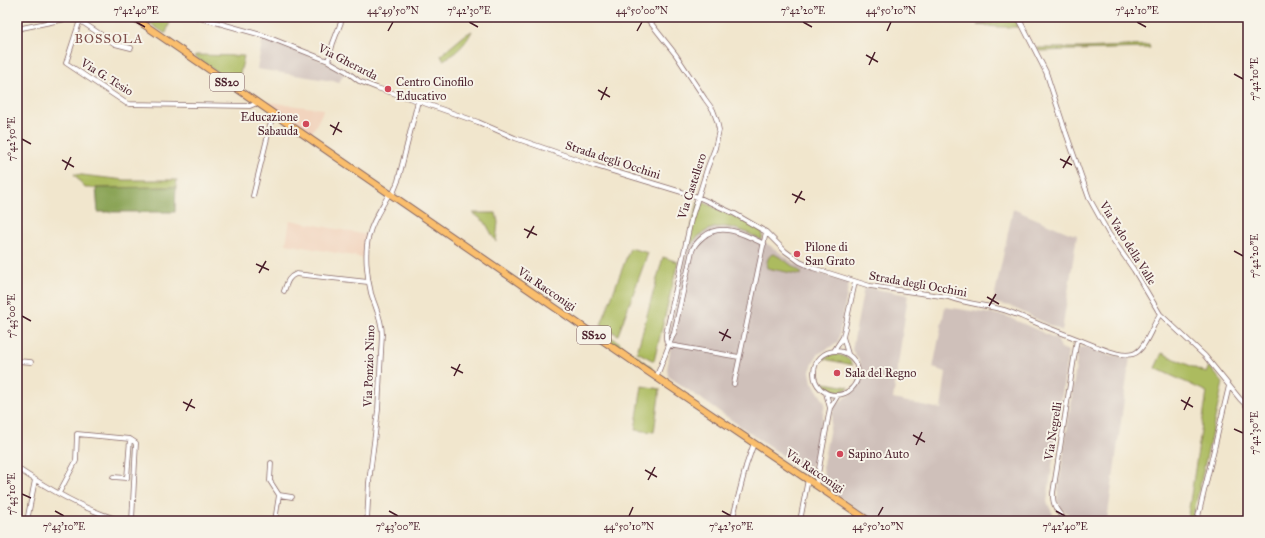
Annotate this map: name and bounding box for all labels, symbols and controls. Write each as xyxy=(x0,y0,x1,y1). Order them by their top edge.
text: 7°42'40"E xyxy=(113,5,159,17)
text: 44°49'50"N xyxy=(367,5,419,17)
text: 7°42'30"E xyxy=(447,5,491,17)
text: 44°50'00"N xyxy=(616,5,669,17)
text: 7°42'20"E xyxy=(781,5,825,17)
text: 44°50'10"N xyxy=(866,5,917,17)
text: 7°42'10"E xyxy=(1115,5,1159,17)
district label: BOSSOLA xyxy=(75,31,143,47)
street label: Via Gherarda xyxy=(315,41,381,83)
street label: Via G. Tesio xyxy=(77,55,136,99)
text: 7°42'10"E xyxy=(1249,57,1261,101)
road number: SS20 xyxy=(210,73,244,91)
place label: Centro Cinofilo Educativo xyxy=(396,75,473,103)
marker: Centro Cinofilo Educativo xyxy=(383,84,393,94)
place label: Educazione Sabauda xyxy=(240,110,299,138)
text: 7°42'50"E xyxy=(6,117,18,161)
marker: Educazione Sabauda xyxy=(301,119,311,129)
street label: Strada degli Occhini xyxy=(563,138,663,183)
street label: Via Castellero xyxy=(674,151,709,222)
street label: Via Vado della Valle xyxy=(1096,198,1159,287)
text: 7°42'20"E xyxy=(1249,234,1261,278)
place label: Pilone di San Grato xyxy=(805,240,855,268)
marker: Pilone di San Grato xyxy=(792,249,802,259)
street label: Via Racconigi xyxy=(514,264,580,315)
street label: Strada degli Occhini xyxy=(868,268,969,301)
text: 7°43'00"E xyxy=(6,294,18,338)
street label: Via Ponzio Nino xyxy=(361,325,377,408)
road number: SS20 xyxy=(577,326,611,344)
place label: Sala del Regno xyxy=(845,366,916,381)
marker: Sala del Regno xyxy=(832,368,842,378)
street label: Via Negrelli xyxy=(1041,400,1066,462)
text: 7°42'30"E xyxy=(1249,411,1261,455)
street label: Via Racconigi xyxy=(782,446,848,497)
place label: Sapino Auto xyxy=(848,447,909,461)
marker: Sapino Auto xyxy=(835,449,845,459)
text: 7°43'10"E xyxy=(6,473,18,515)
text: 7°43'10"E xyxy=(43,521,85,533)
text: 7°43'00"E xyxy=(376,521,420,533)
text: 44°50'10"N xyxy=(604,521,655,533)
text: 7°42'50"E xyxy=(709,521,753,533)
text: 44°50'20"N xyxy=(852,521,904,533)
text: 7°42'40"E xyxy=(1042,521,1088,533)

